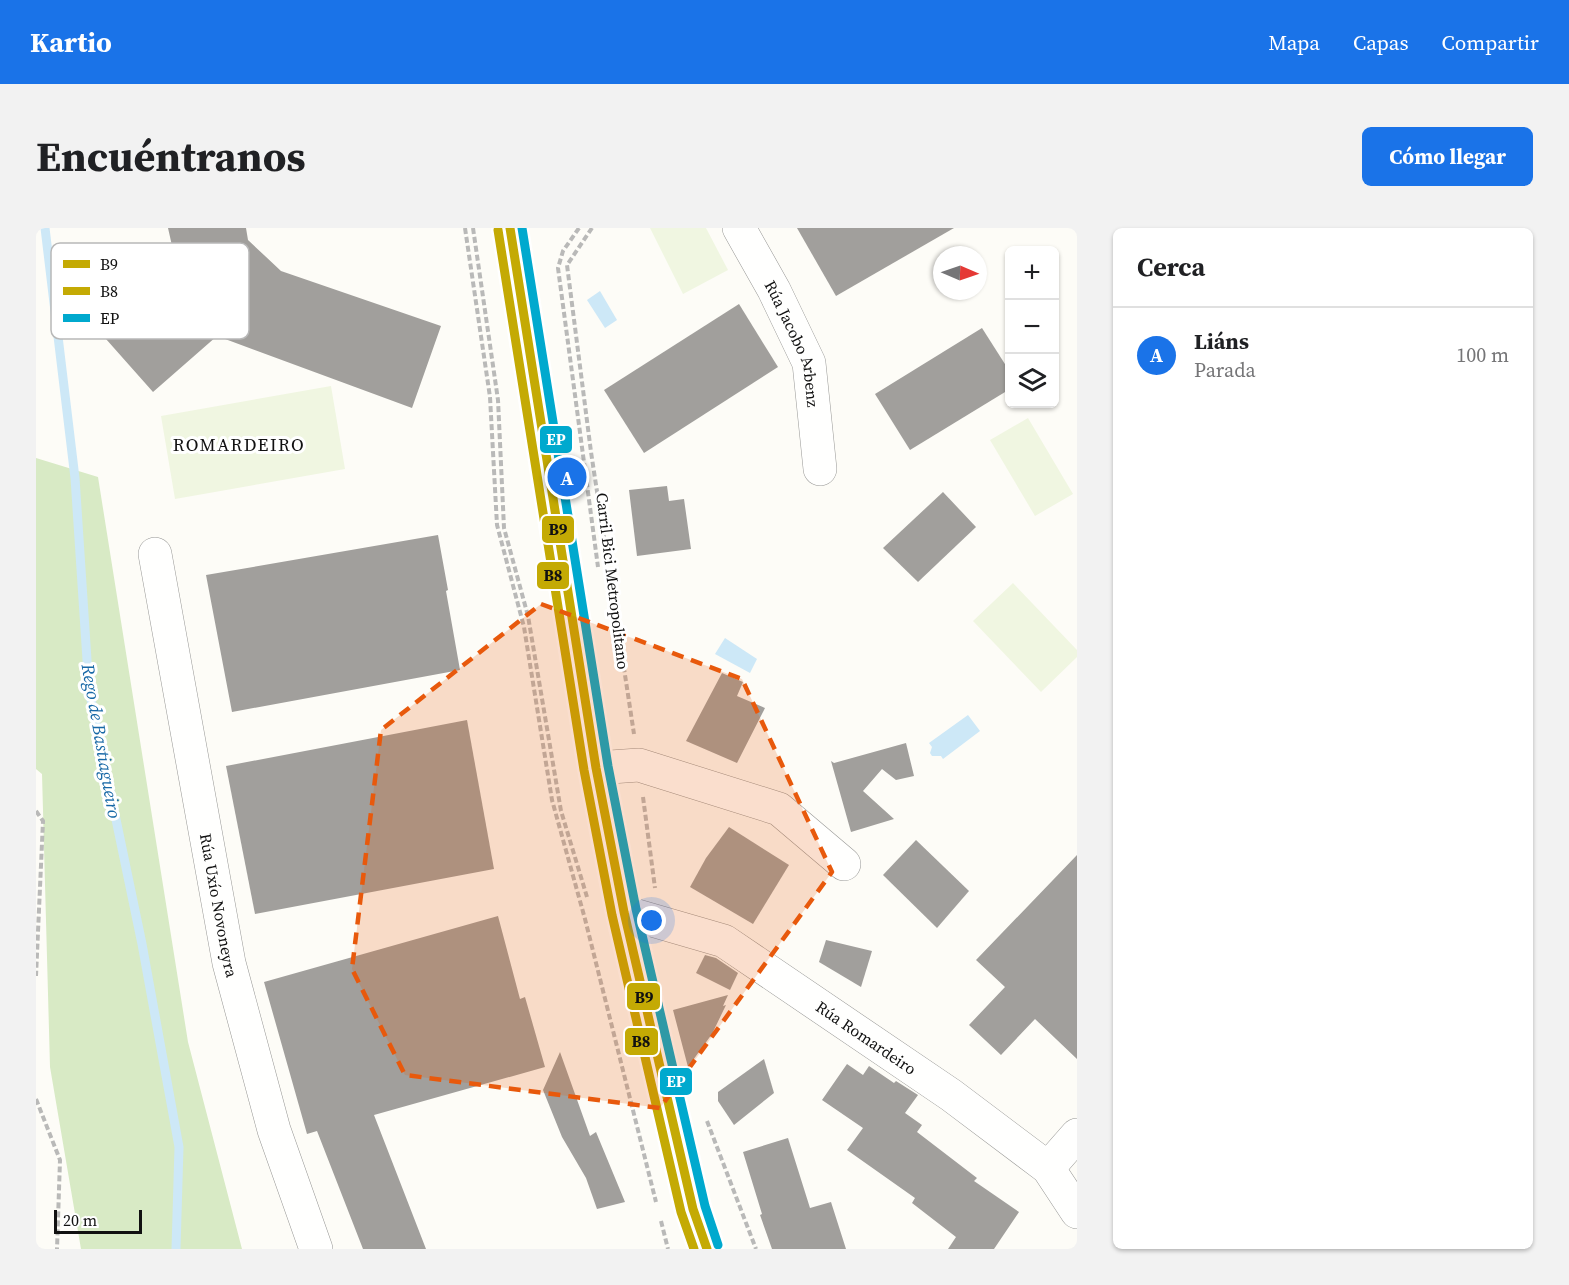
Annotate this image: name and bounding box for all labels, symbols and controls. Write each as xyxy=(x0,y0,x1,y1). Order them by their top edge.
text: Kartio xyxy=(30,23,112,61)
text: Mapa xyxy=(1268,28,1320,57)
text: Capas xyxy=(1353,28,1409,57)
text: Compartir xyxy=(1442,28,1539,57)
text: Encuéntranos xyxy=(36,127,306,185)
button: Cómo llegar xyxy=(1362,127,1533,186)
legend xyxy=(51,243,249,339)
north arrow xyxy=(933,246,987,300)
map controls xyxy=(1005,246,1059,408)
button: + xyxy=(1005,246,1059,300)
text: Cerca xyxy=(1137,249,1205,285)
text: B9 xyxy=(100,253,118,275)
street label: Rúa Jacobo Arbenz xyxy=(760,276,825,408)
text: B8 xyxy=(100,280,118,302)
button: − xyxy=(1005,300,1059,354)
text: EP xyxy=(100,307,120,329)
text: Liáns xyxy=(1194,326,1249,356)
text: A xyxy=(1150,341,1163,369)
text: 100 m xyxy=(1456,341,1509,369)
button: layers xyxy=(1005,354,1059,408)
text: Parada xyxy=(1194,356,1256,384)
line badge: EP xyxy=(539,425,573,454)
text: EP xyxy=(546,428,566,450)
district label: ROMARDEIRO xyxy=(173,432,305,457)
pin: A xyxy=(548,454,586,500)
street label: Carril Bici Metropolitano xyxy=(591,491,635,671)
line badge: B9 xyxy=(541,515,575,544)
text: B9 xyxy=(548,518,568,540)
line badge: B8 xyxy=(536,561,570,590)
text: B8 xyxy=(543,564,563,586)
water label: Rego de Bastiagueiro xyxy=(75,661,127,820)
street label: Rúa Uxío Novoneyra xyxy=(195,832,244,981)
your location xyxy=(637,906,666,935)
line badge: B9 xyxy=(626,982,661,1011)
text: B9 xyxy=(634,986,654,1008)
street label: Rúa Romardeiro xyxy=(812,996,921,1080)
line badge: B8 xyxy=(624,1027,659,1056)
text: B8 xyxy=(631,1030,651,1052)
line badge: EP xyxy=(659,1067,693,1096)
text: EP xyxy=(666,1070,686,1092)
scale bar xyxy=(54,1207,142,1234)
text: 20 m xyxy=(63,1209,97,1231)

